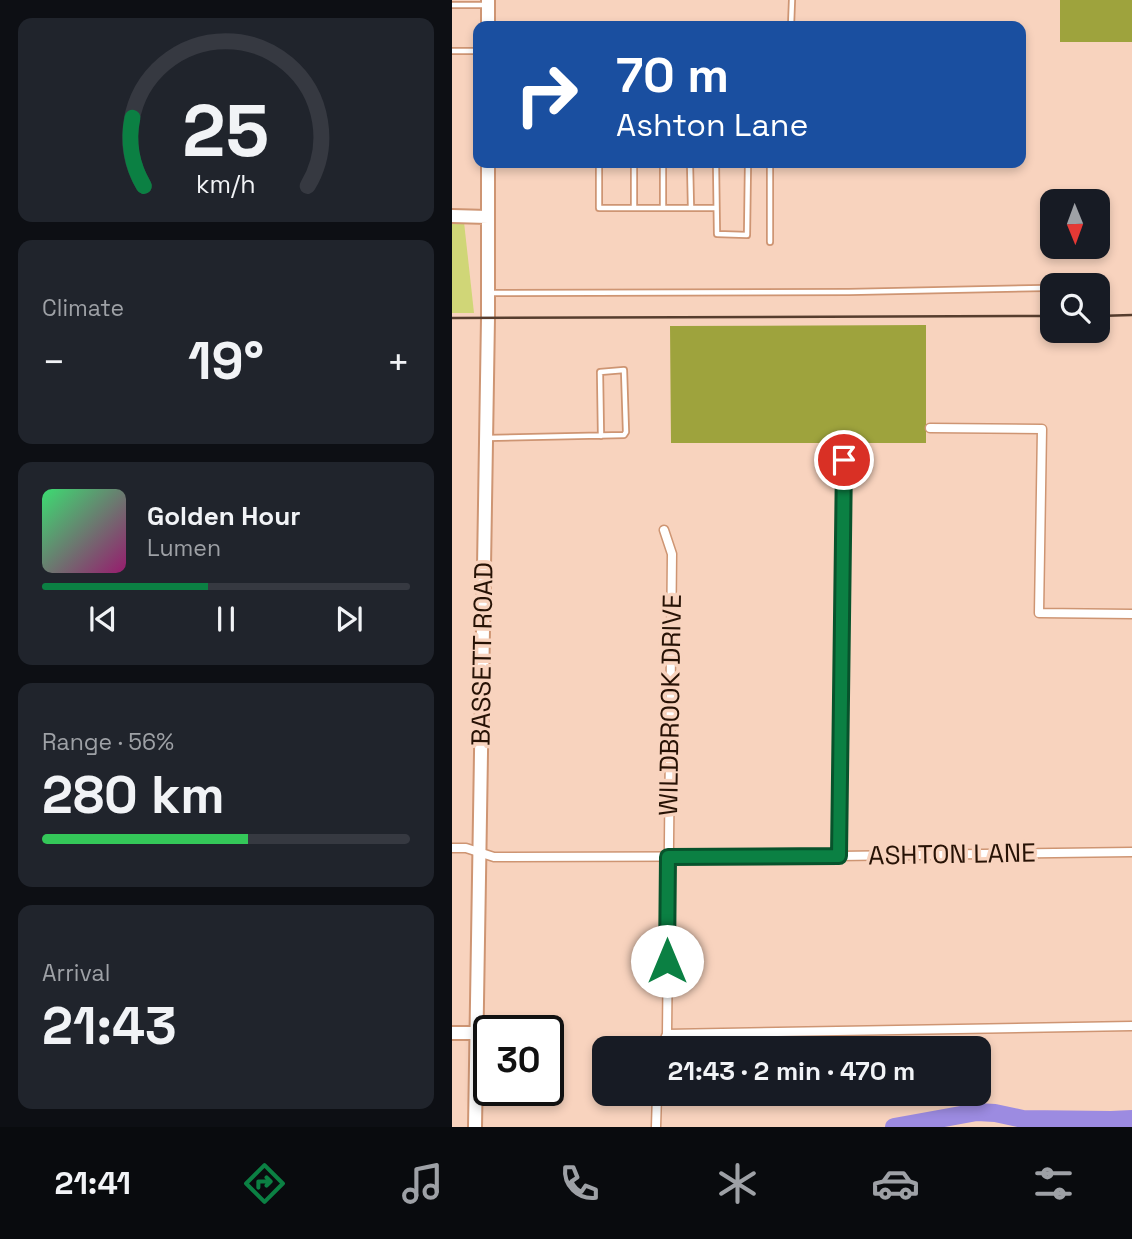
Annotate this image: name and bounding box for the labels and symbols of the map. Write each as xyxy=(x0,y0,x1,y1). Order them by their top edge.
north arrow xyxy=(1040,189,1110,259)
pin xyxy=(814,430,874,490)
street label: BASSETT ROAD xyxy=(463,562,501,746)
street label: WILDBROOK DRIVE xyxy=(651,594,689,816)
street label: ASHTON LANE xyxy=(868,836,1036,872)
position arrow xyxy=(630,924,704,998)
speed limit sign: 30 xyxy=(473,1015,564,1106)

